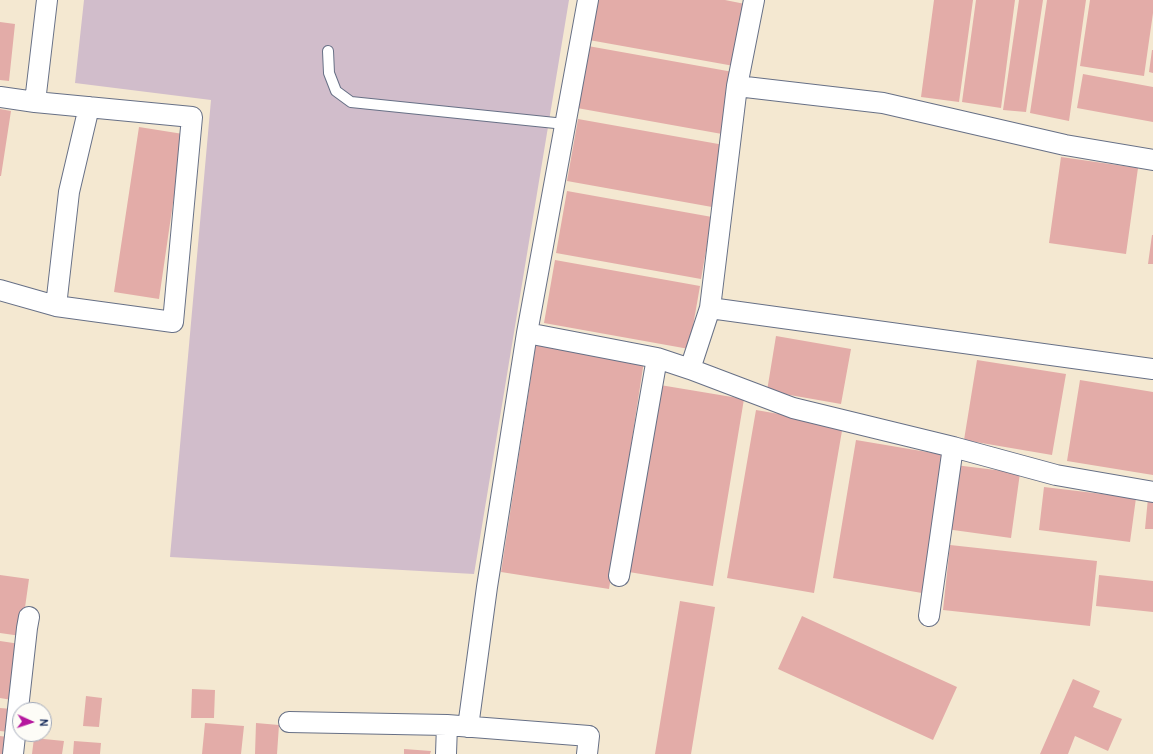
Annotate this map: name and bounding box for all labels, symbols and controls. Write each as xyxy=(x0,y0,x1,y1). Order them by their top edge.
north arrow xyxy=(12,702,52,742)
text: N xyxy=(37,719,50,727)

